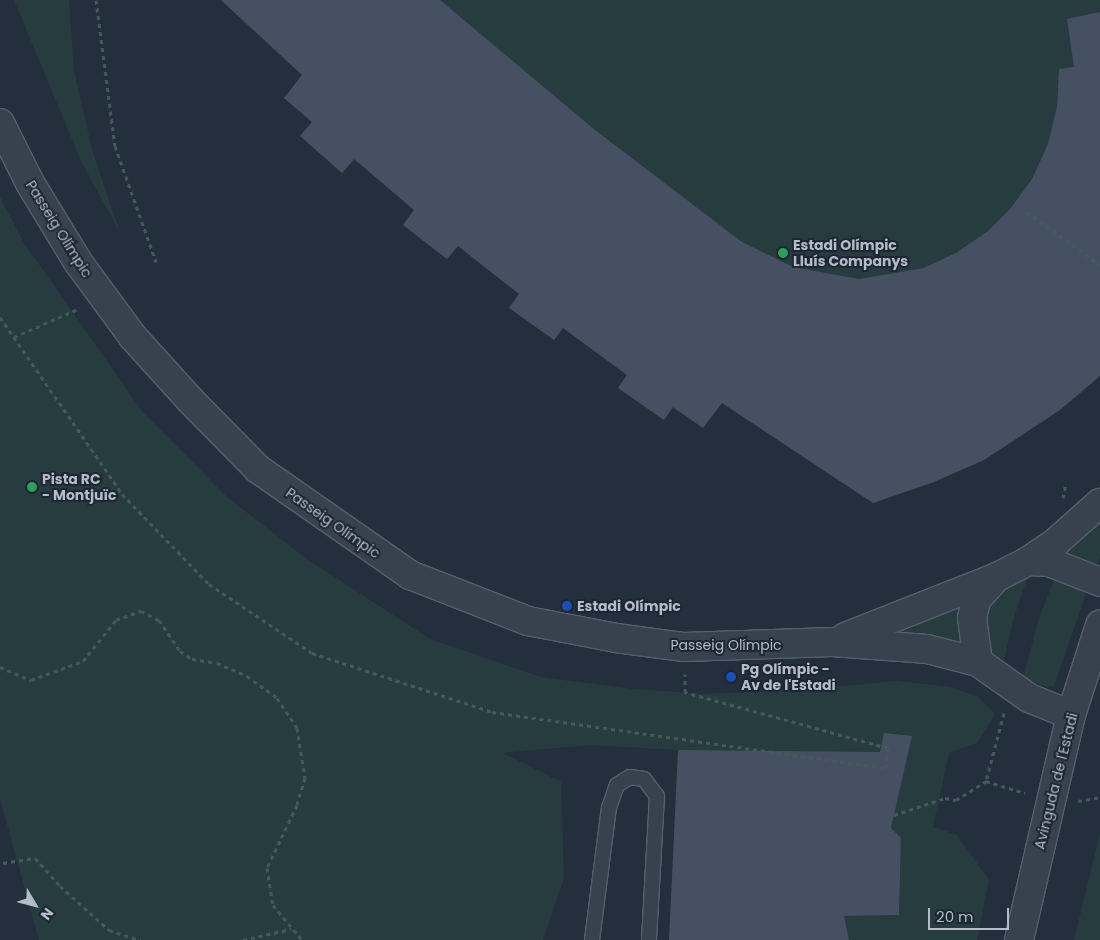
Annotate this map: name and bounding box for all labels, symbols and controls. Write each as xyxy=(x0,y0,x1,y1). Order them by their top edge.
street label: Passeig Olímpic xyxy=(22,177,96,281)
place label: Estadi Olímpic Lluís Companys xyxy=(793,237,908,270)
marker: Estadi Olímpic Lluís Companys xyxy=(777,247,789,259)
place label: Pista RC - Montjuïc xyxy=(42,471,116,504)
marker: Pista RC - Montjuïc xyxy=(26,481,38,493)
street label: Passeig Olímpic xyxy=(283,484,383,562)
place label: Estadi Olímpic xyxy=(577,598,681,614)
marker: Estadi Olímpic xyxy=(561,600,573,612)
street label: Passeig Olímpic xyxy=(670,637,782,653)
place label: Pg Olímpic - Av de l'Estadi xyxy=(741,661,836,694)
marker: Pg Olímpic - Av de l'Estadi xyxy=(725,671,737,683)
street label: Avinguda de l'Estadi xyxy=(1031,711,1081,851)
north arrow xyxy=(10,880,60,930)
scale bar xyxy=(930,898,1011,930)
text: N xyxy=(36,904,58,924)
text: 20 m xyxy=(936,906,974,927)

